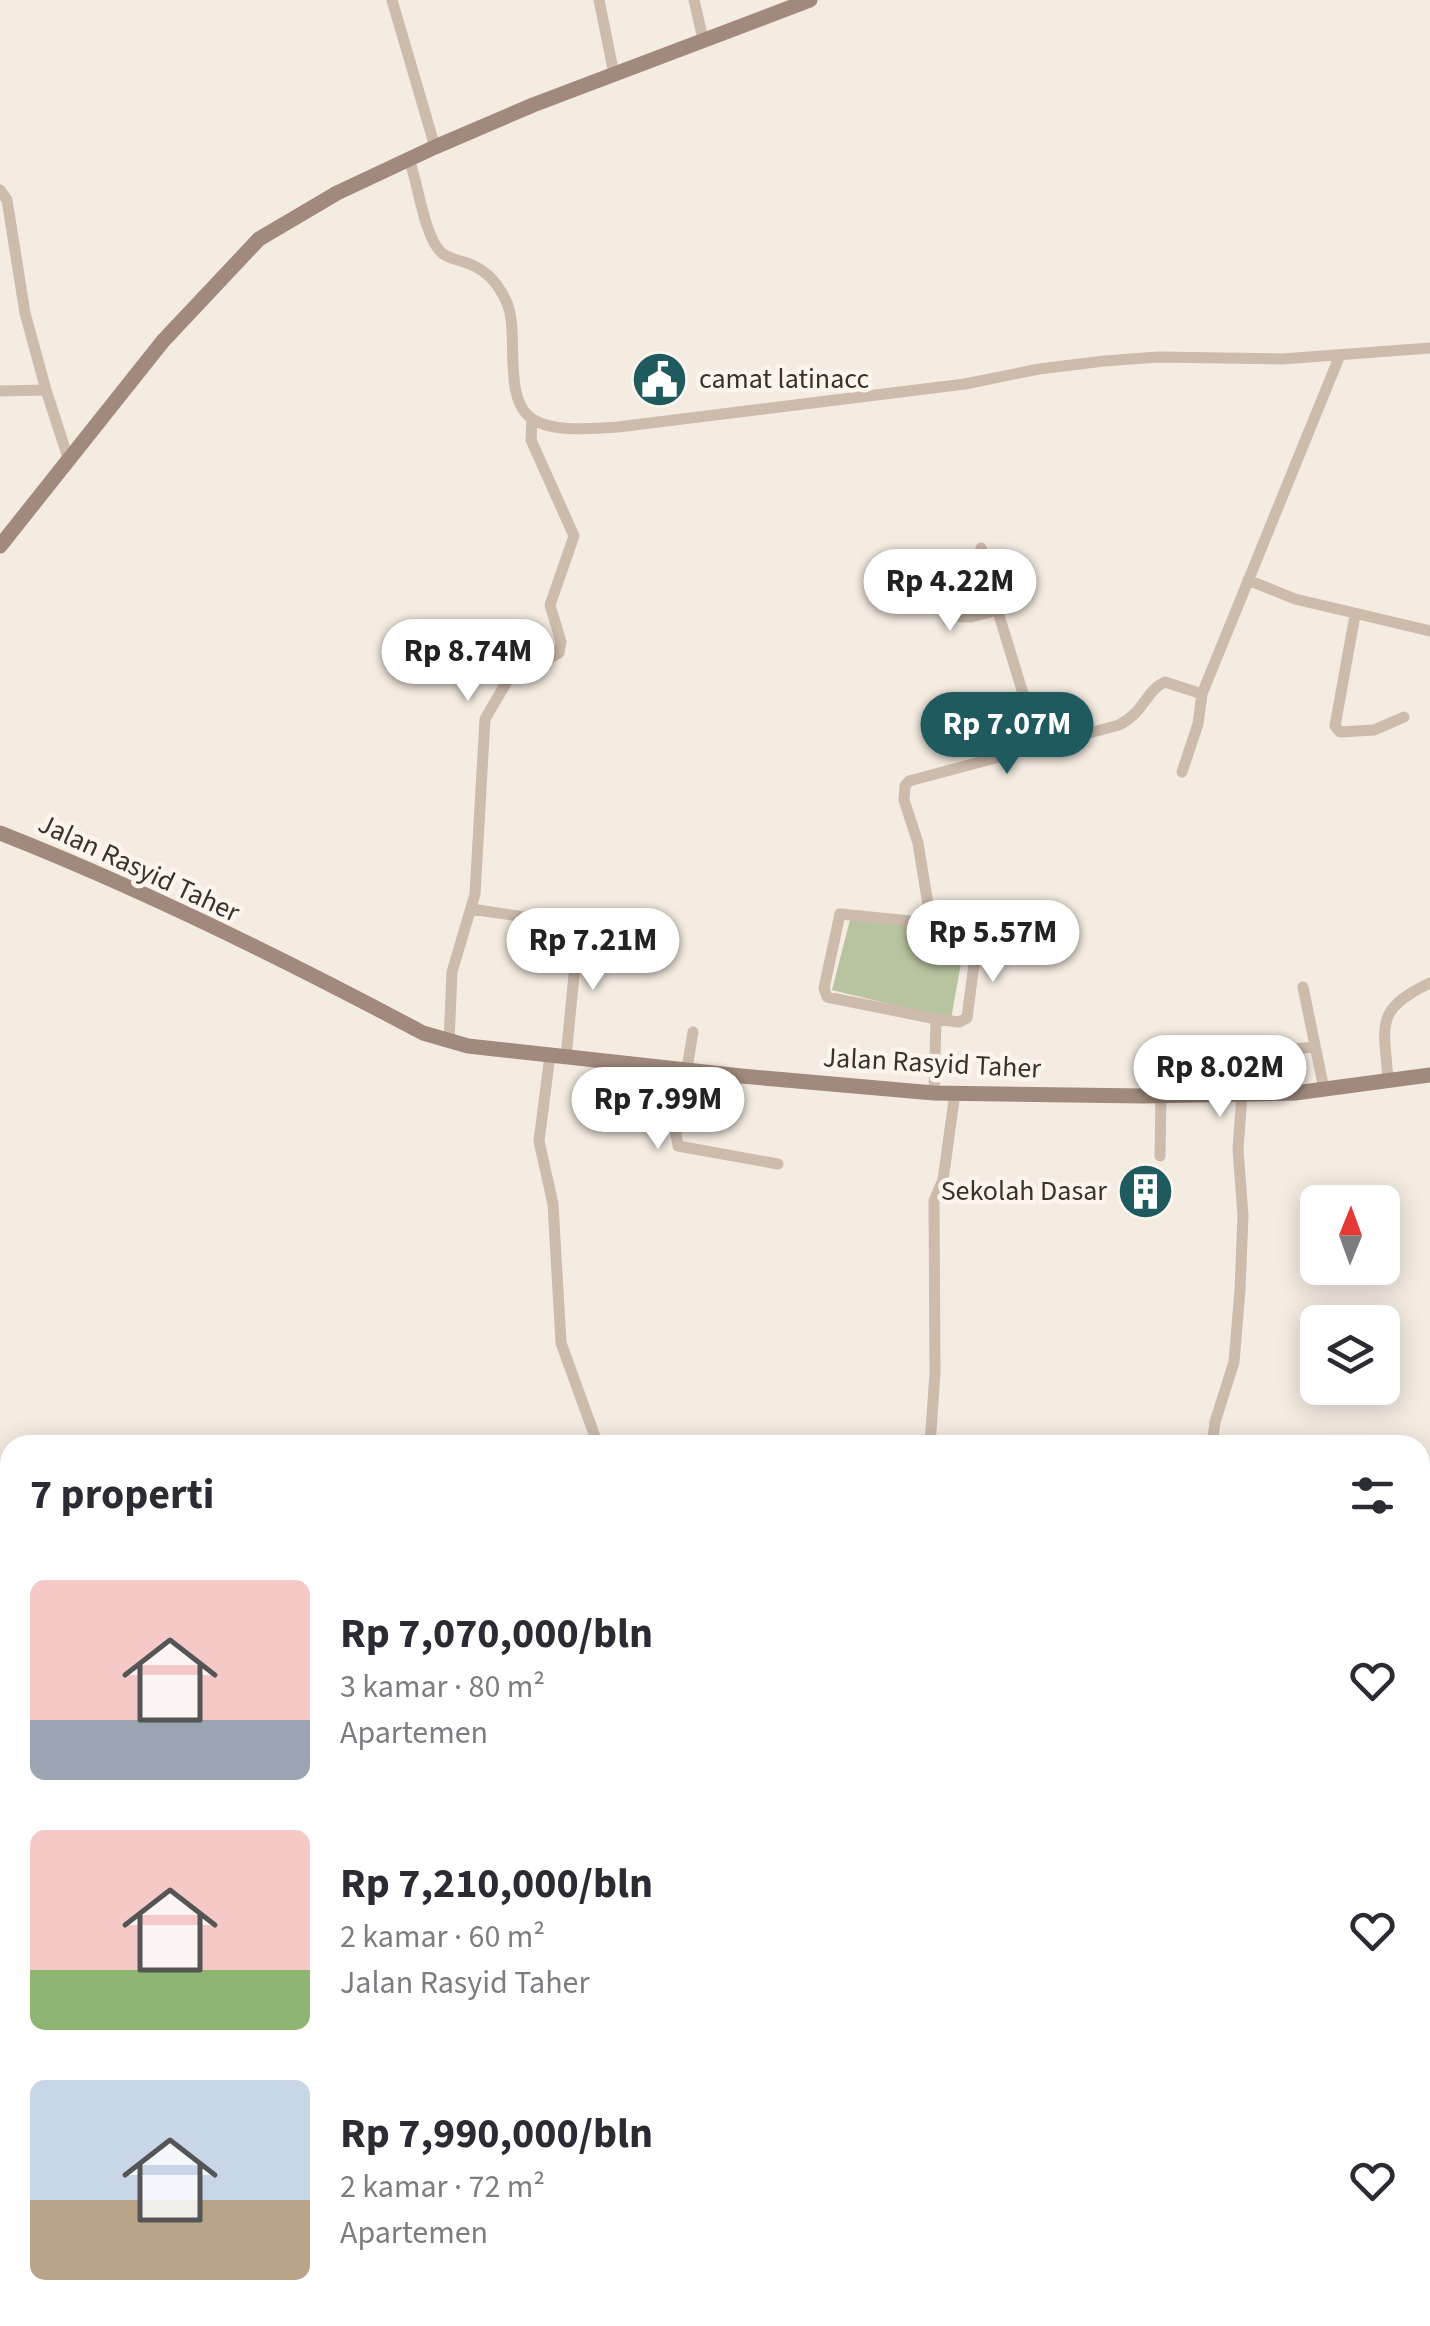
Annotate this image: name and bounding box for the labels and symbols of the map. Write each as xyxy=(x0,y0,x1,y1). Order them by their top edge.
public building icon: camat latinacc xyxy=(630,349,690,409)
place label: camat latinacc xyxy=(699,359,869,399)
pin: Rp 4.22M xyxy=(847,549,1053,634)
pin: Rp 8.74M xyxy=(365,619,571,704)
pin: Rp 7.07M xyxy=(904,692,1110,777)
street label: Jalan Rasyid Taher xyxy=(32,804,247,932)
pin: Rp 5.57M xyxy=(890,900,1096,985)
pin: Rp 7.21M xyxy=(490,908,696,993)
pin: Rp 8.02M xyxy=(1117,1035,1323,1120)
street label: Jalan Rasyid Taher xyxy=(822,1037,1042,1089)
pin: Rp 7.99M xyxy=(555,1067,761,1152)
building icon: Sekolah Dasar xyxy=(1116,1161,1176,1221)
place label: Sekolah Dasar xyxy=(941,1171,1107,1211)
north arrow xyxy=(1300,1185,1400,1285)

